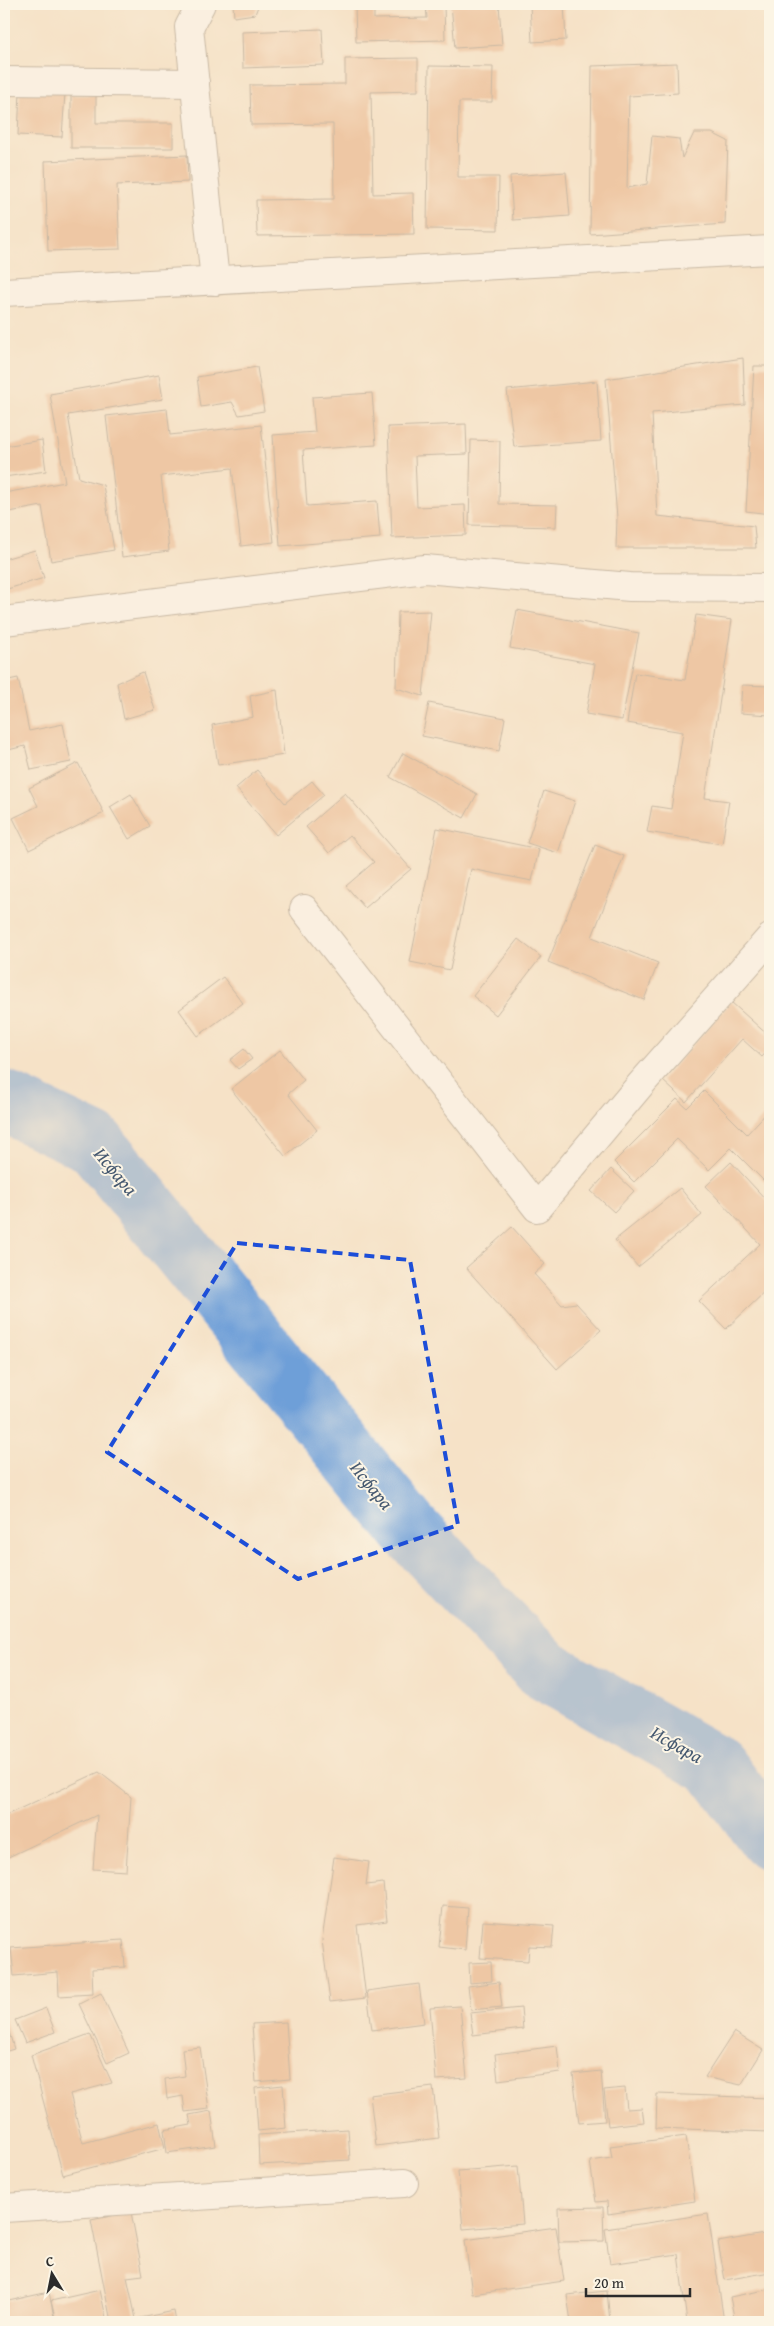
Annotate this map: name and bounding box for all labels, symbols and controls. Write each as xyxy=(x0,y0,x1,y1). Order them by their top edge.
water label: Исфара xyxy=(87,1141,145,1202)
water label: Исфара xyxy=(344,1455,401,1516)
water label: Исфара xyxy=(646,1718,708,1770)
north arrow xyxy=(28,2248,78,2298)
text: С xyxy=(44,2251,55,2272)
scale bar xyxy=(586,2266,690,2298)
text: 20 m xyxy=(594,2272,625,2293)

